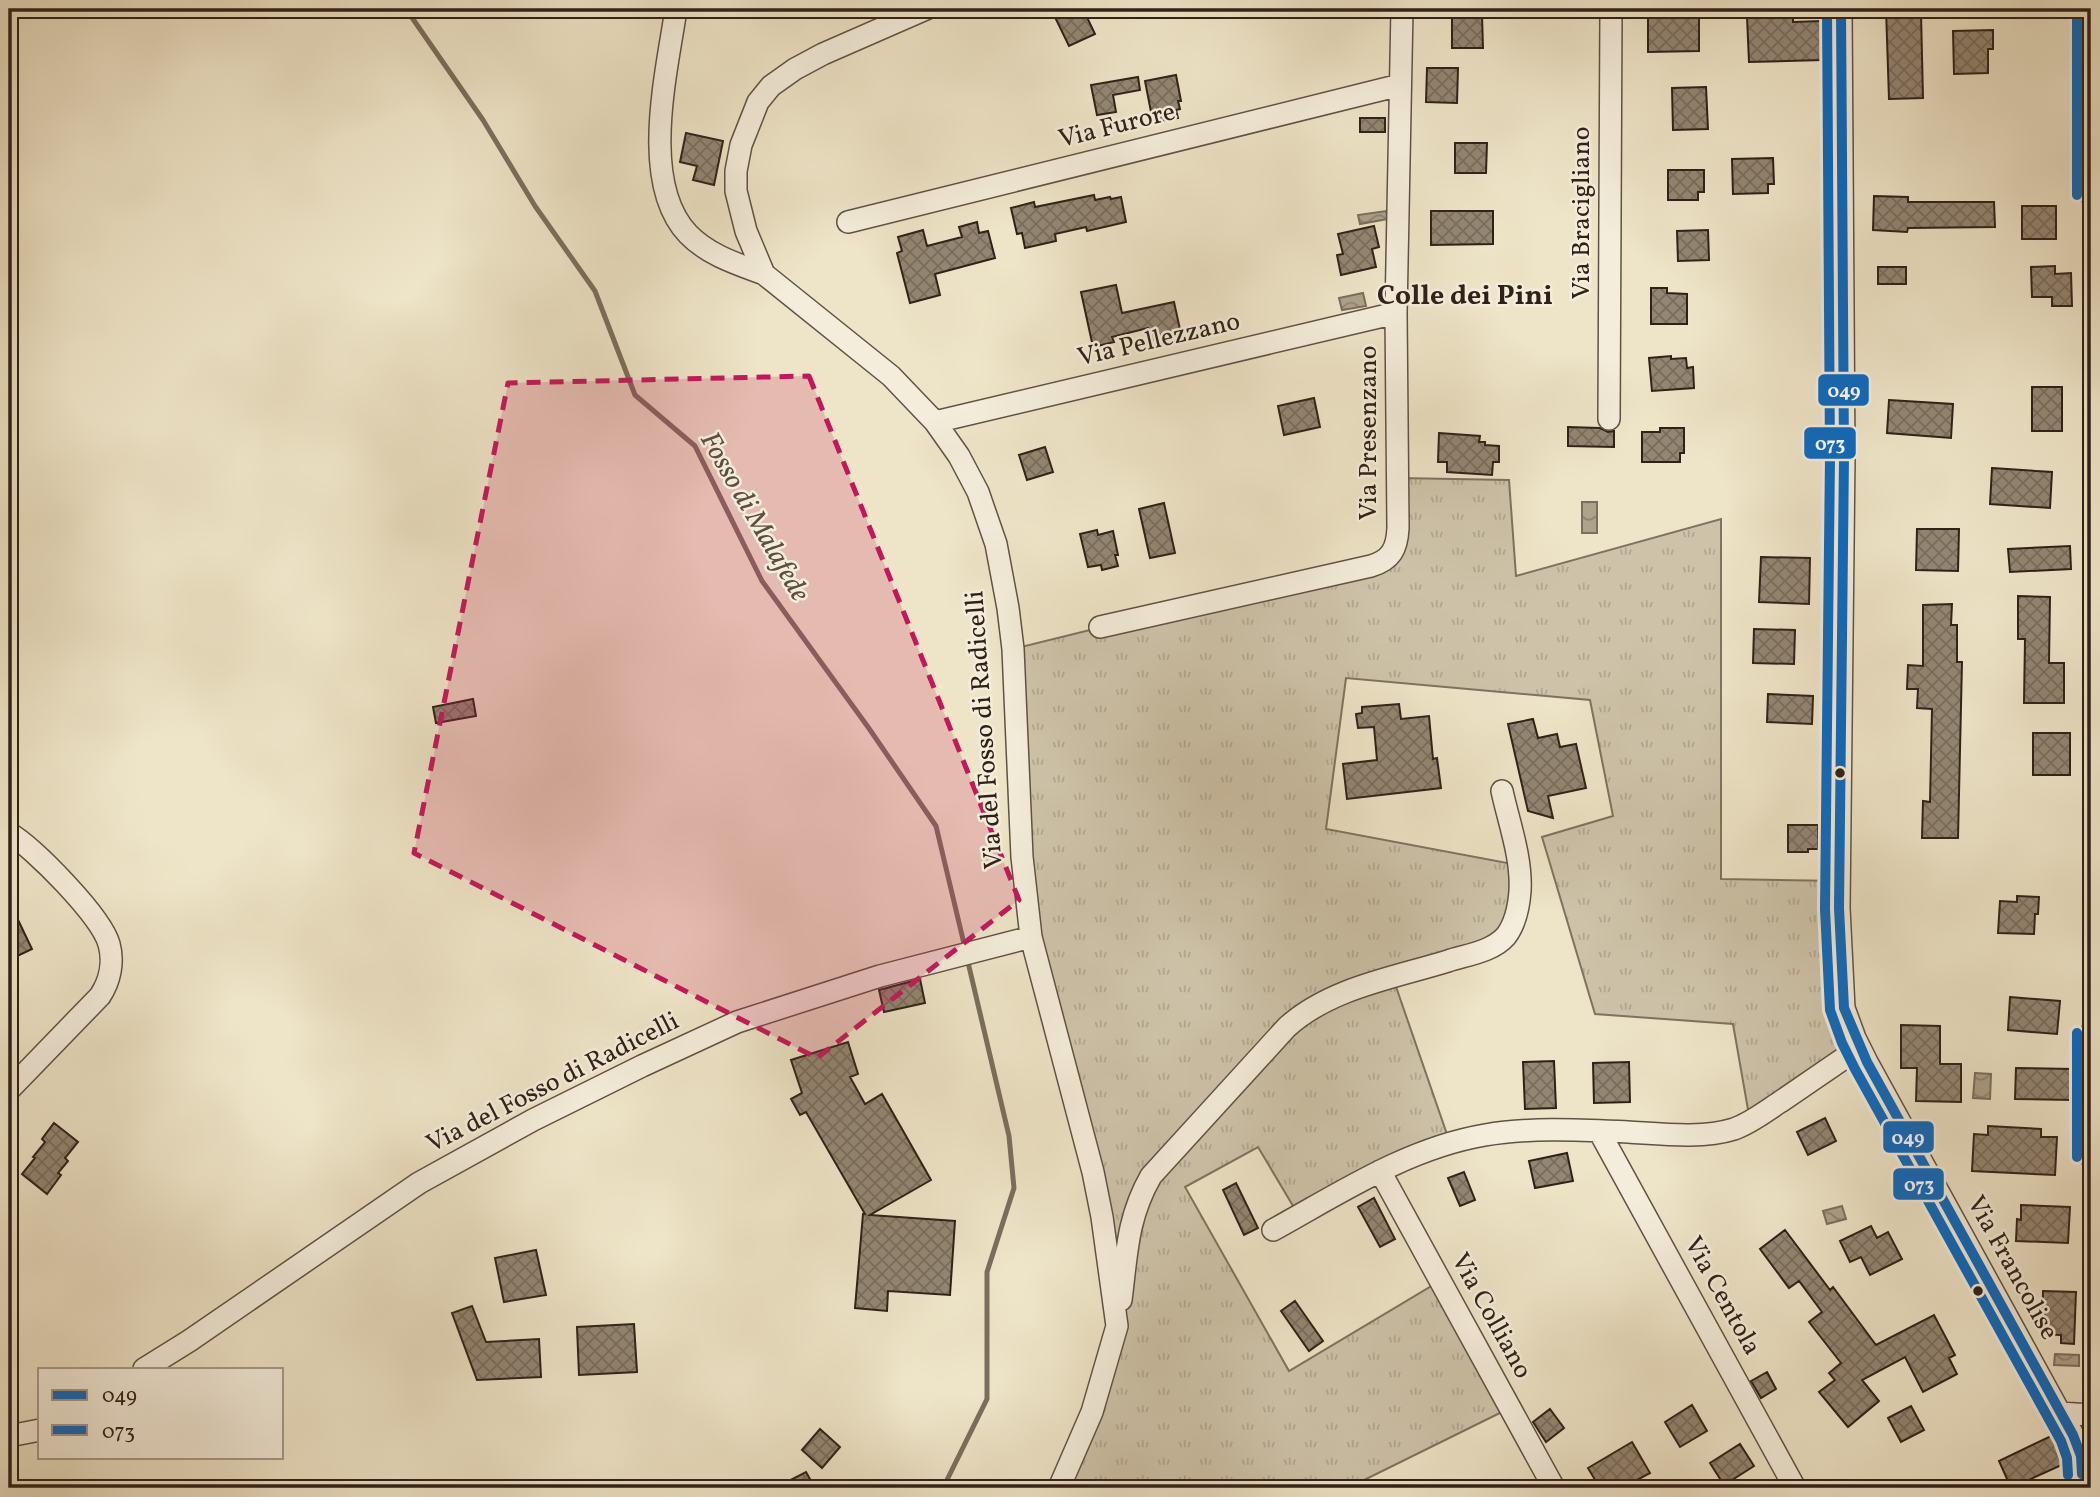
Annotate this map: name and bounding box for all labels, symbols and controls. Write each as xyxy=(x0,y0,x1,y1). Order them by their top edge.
street label: Via Furore xyxy=(1055,94,1179,158)
street label: Via Bracigliano xyxy=(1564,126,1600,300)
district label: Colle dei Pini xyxy=(1377,277,1553,316)
street label: Via Pellezzano xyxy=(1074,304,1244,376)
street label: Via Presenzano xyxy=(1351,345,1387,521)
line badge: 049 xyxy=(1817,373,1870,407)
text: 049 xyxy=(1828,379,1860,405)
water label: Fosso di Malafede xyxy=(690,425,818,609)
line badge: 073 xyxy=(1803,426,1857,460)
text: 073 xyxy=(1815,432,1845,458)
street label: Via del Fosso di Radicelli xyxy=(957,590,1013,870)
unlabelled marker xyxy=(1833,766,1847,780)
street label: Via del Fosso di Radicelli xyxy=(420,1004,686,1162)
line badge: 049 xyxy=(1882,1120,1935,1154)
text: 049 xyxy=(1892,1126,1924,1152)
line badge: 073 xyxy=(1892,1167,1945,1201)
text: 073 xyxy=(1904,1173,1934,1199)
street label: Via Francolise xyxy=(1957,1189,2067,1347)
street label: Via Centola xyxy=(1675,1230,1769,1362)
street label: Via Colliano xyxy=(1442,1247,1540,1385)
unlabelled marker xyxy=(1971,1284,1985,1298)
legend xyxy=(38,1368,284,1458)
text: 049 xyxy=(102,1382,137,1411)
text: 073 xyxy=(102,1418,135,1447)

